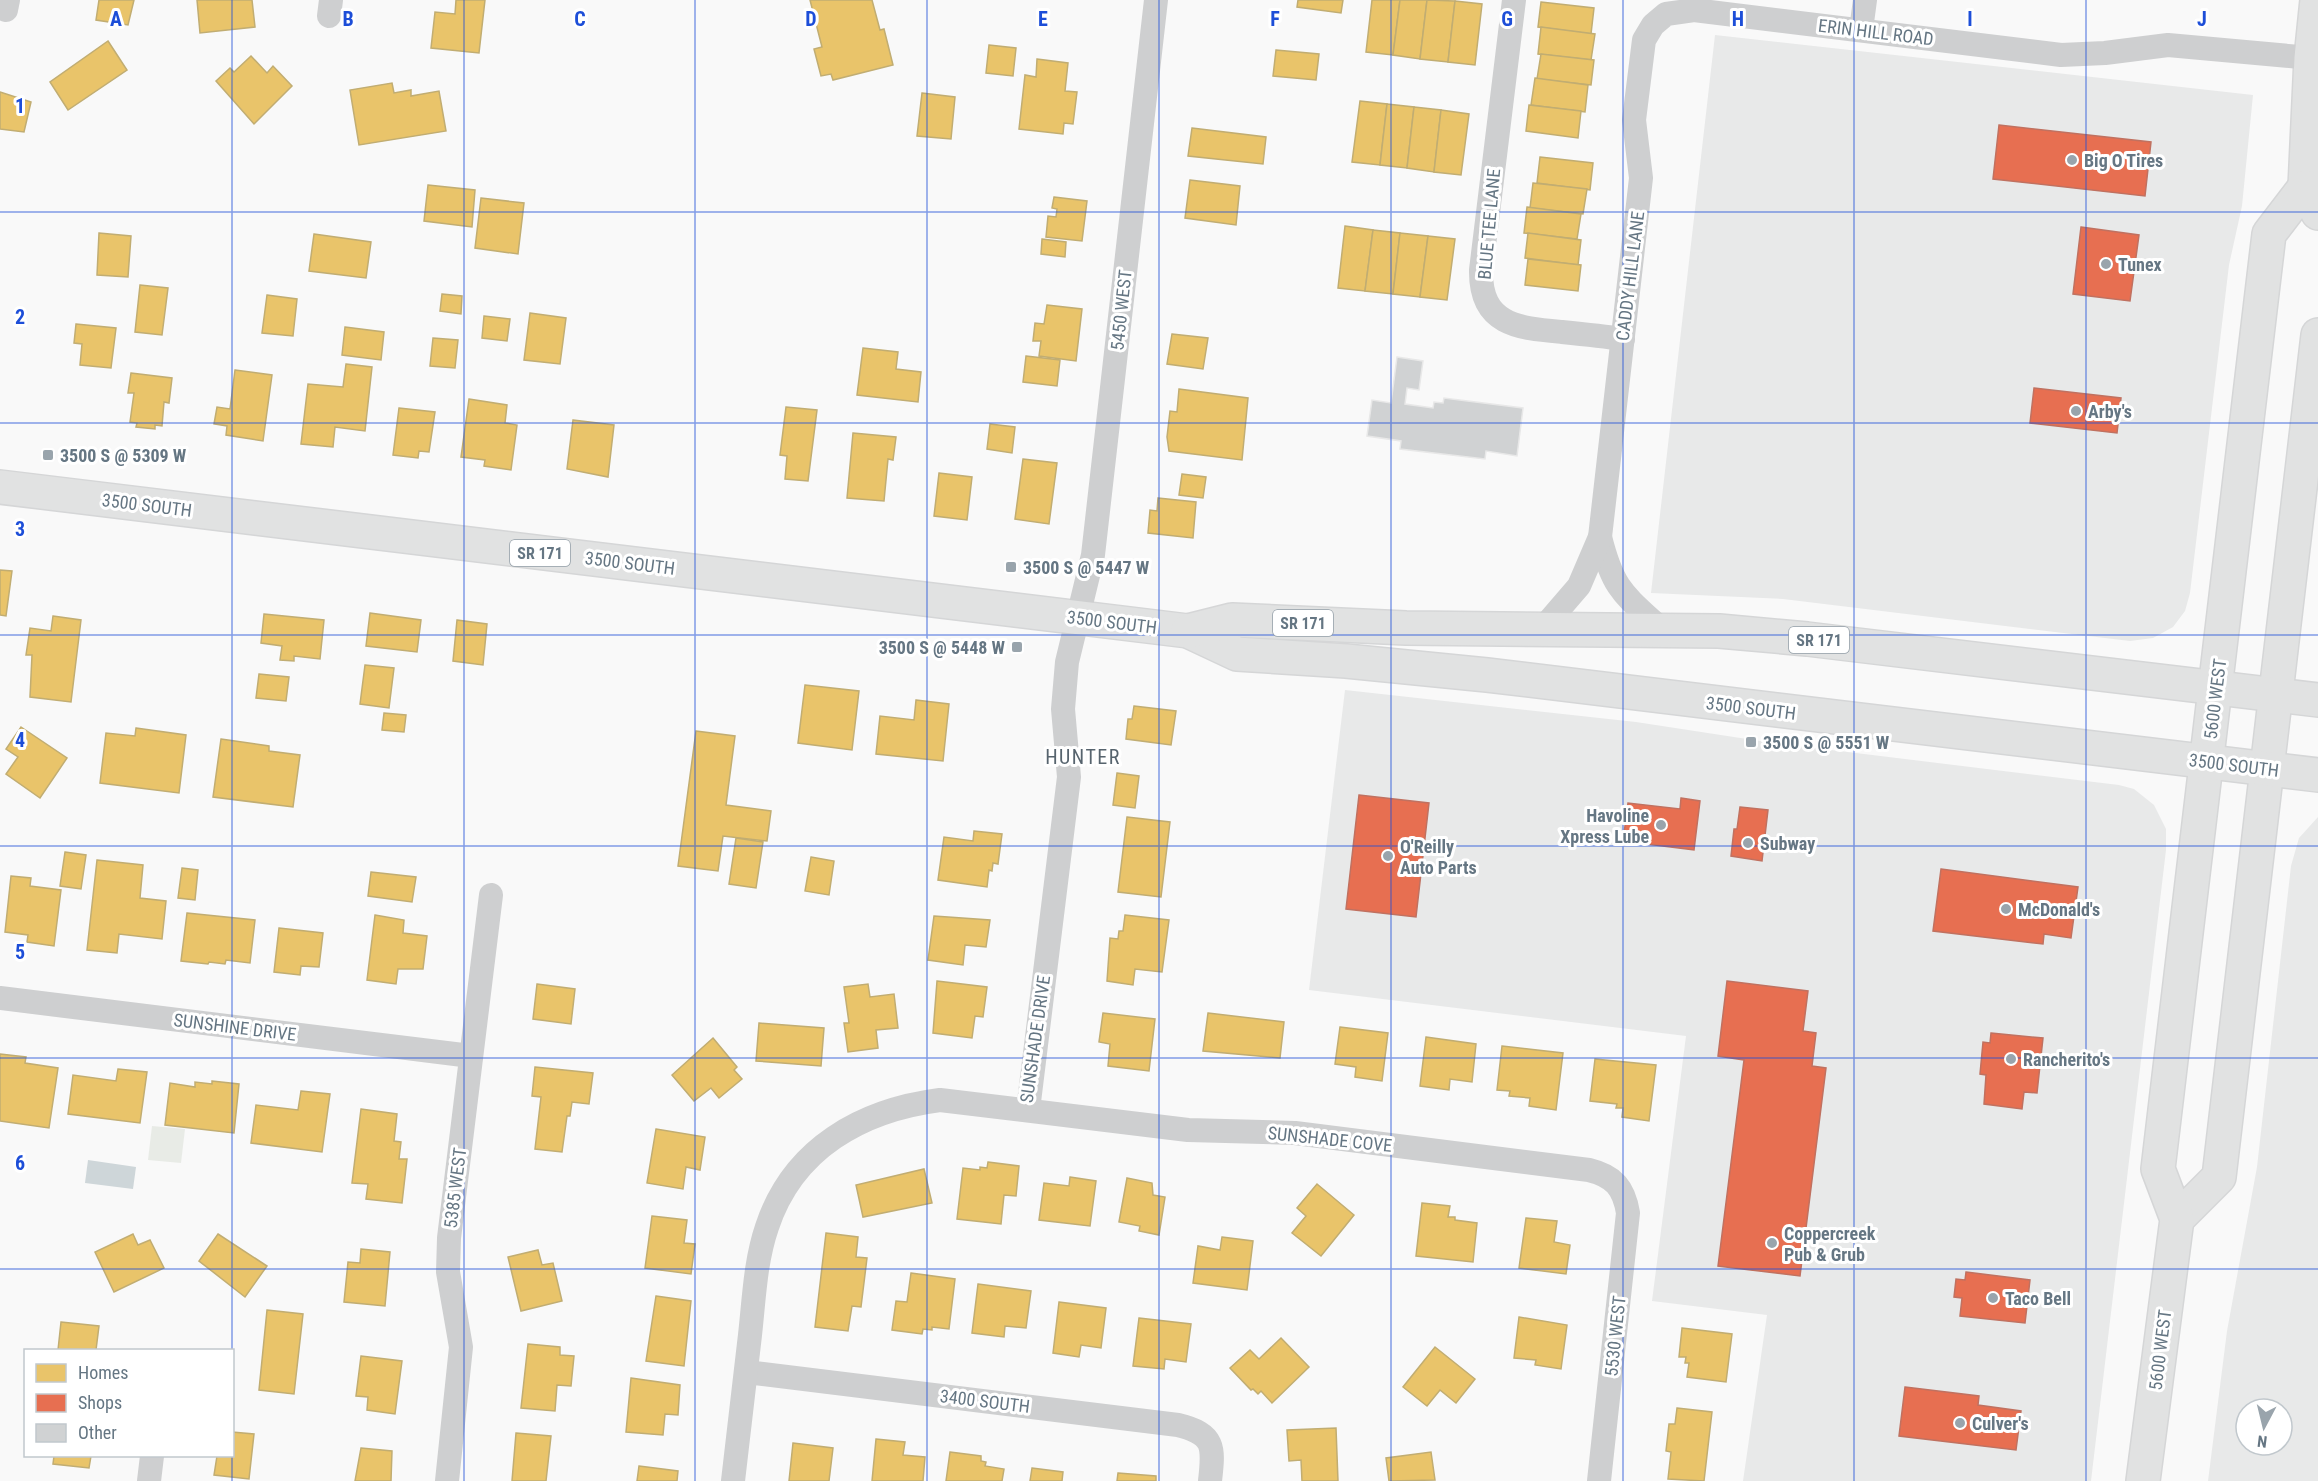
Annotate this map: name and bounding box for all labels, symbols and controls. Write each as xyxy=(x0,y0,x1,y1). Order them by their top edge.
text: A xyxy=(110,7,122,31)
text: B xyxy=(342,7,354,31)
text: C xyxy=(574,7,586,31)
text: D xyxy=(805,7,817,31)
text: E xyxy=(1038,7,1048,31)
text: F xyxy=(1270,7,1280,31)
text: G xyxy=(1501,7,1513,31)
text: H xyxy=(1732,7,1744,31)
text: I xyxy=(1967,7,1973,31)
text: J xyxy=(2197,7,2207,31)
street label: ERIN HILL ROAD xyxy=(1817,15,1935,49)
text: 1 xyxy=(15,94,25,118)
place label: Big O Tires xyxy=(2084,150,2163,171)
marker: Big O Tires xyxy=(2065,153,2079,167)
street label: BLUE TEE LANE xyxy=(1474,168,1504,280)
street label: CADDY HILL LANE xyxy=(1612,210,1648,342)
place label: Tunex xyxy=(2118,254,2162,275)
marker: Tunex xyxy=(2099,257,2113,271)
street label: 5450 WEST xyxy=(1106,269,1136,351)
text: 2 xyxy=(15,305,25,329)
place label: Arby's xyxy=(2088,401,2132,422)
marker: Arby's xyxy=(2069,404,2083,418)
place label: 3500 S @ 5309 W xyxy=(60,445,187,466)
marker: 3500 S @ 5309 W xyxy=(41,448,55,462)
street label: 3500 SOUTH xyxy=(101,489,193,521)
text: 3 xyxy=(15,517,25,541)
road number: SR 171 xyxy=(510,540,570,566)
street label: 3500 SOUTH xyxy=(584,547,676,579)
place label: 3500 S @ 5447 W xyxy=(1023,557,1150,578)
marker: 3500 S @ 5447 W xyxy=(1004,560,1018,574)
street label: 3500 SOUTH xyxy=(1066,606,1158,638)
road number: SR 171 xyxy=(1273,610,1333,636)
road number: SR 171 xyxy=(1789,627,1849,653)
place label: 3500 S @ 5448 W xyxy=(879,637,1005,658)
marker: 3500 S @ 5448 W xyxy=(1010,640,1024,654)
street label: 5600 WEST xyxy=(2200,657,2230,741)
street label: 3500 SOUTH xyxy=(1705,692,1797,724)
text: 4 xyxy=(15,728,25,752)
place label: 3500 S @ 5551 W xyxy=(1763,732,1890,753)
marker: 3500 S @ 5551 W xyxy=(1744,735,1758,749)
district label: HUNTER xyxy=(1045,745,1121,769)
street label: 3500 SOUTH xyxy=(2188,749,2280,781)
place label: Havoline Xpress Lube xyxy=(1560,805,1649,847)
marker: Havoline Xpress Lube xyxy=(1654,818,1668,832)
place label: Subway xyxy=(1760,833,1815,854)
place label: O'Reilly Auto Parts xyxy=(1400,836,1477,878)
marker: Subway xyxy=(1741,836,1755,850)
marker: O'Reilly Auto Parts xyxy=(1381,849,1395,863)
place label: McDonald's xyxy=(2018,899,2100,920)
marker: McDonald's xyxy=(1999,902,2013,916)
text: 5 xyxy=(15,940,25,964)
street label: SUNSHADE DRIVE xyxy=(1016,974,1054,1104)
street label: SUNSHINE DRIVE xyxy=(173,1009,297,1045)
place label: Rancherito's xyxy=(2023,1049,2110,1070)
marker: Rancherito's xyxy=(2004,1052,2018,1066)
street label: SUNSHADE COVE xyxy=(1267,1122,1393,1156)
street label: 5385 WEST xyxy=(440,1146,470,1230)
text: 6 xyxy=(15,1151,25,1175)
place label: Coppercreek Pub & Grub xyxy=(1784,1223,1876,1265)
marker: Coppercreek Pub & Grub xyxy=(1765,1236,1779,1250)
place label: Taco Bell xyxy=(2005,1288,2071,1309)
marker: Taco Bell xyxy=(1986,1291,2000,1305)
street label: 5530 WEST xyxy=(1600,1295,1630,1377)
street label: 5600 WEST xyxy=(2145,1308,2175,1392)
legend xyxy=(24,1349,234,1457)
text: Homes xyxy=(78,1362,128,1383)
street label: 3400 SOUTH xyxy=(939,1385,1031,1417)
text: Shops xyxy=(78,1392,122,1413)
north arrow xyxy=(2234,1397,2294,1457)
place label: Culver's xyxy=(1972,1413,2029,1434)
marker: Culver's xyxy=(1953,1416,1967,1430)
text: Other xyxy=(78,1422,117,1443)
text: N xyxy=(2256,1431,2268,1451)

